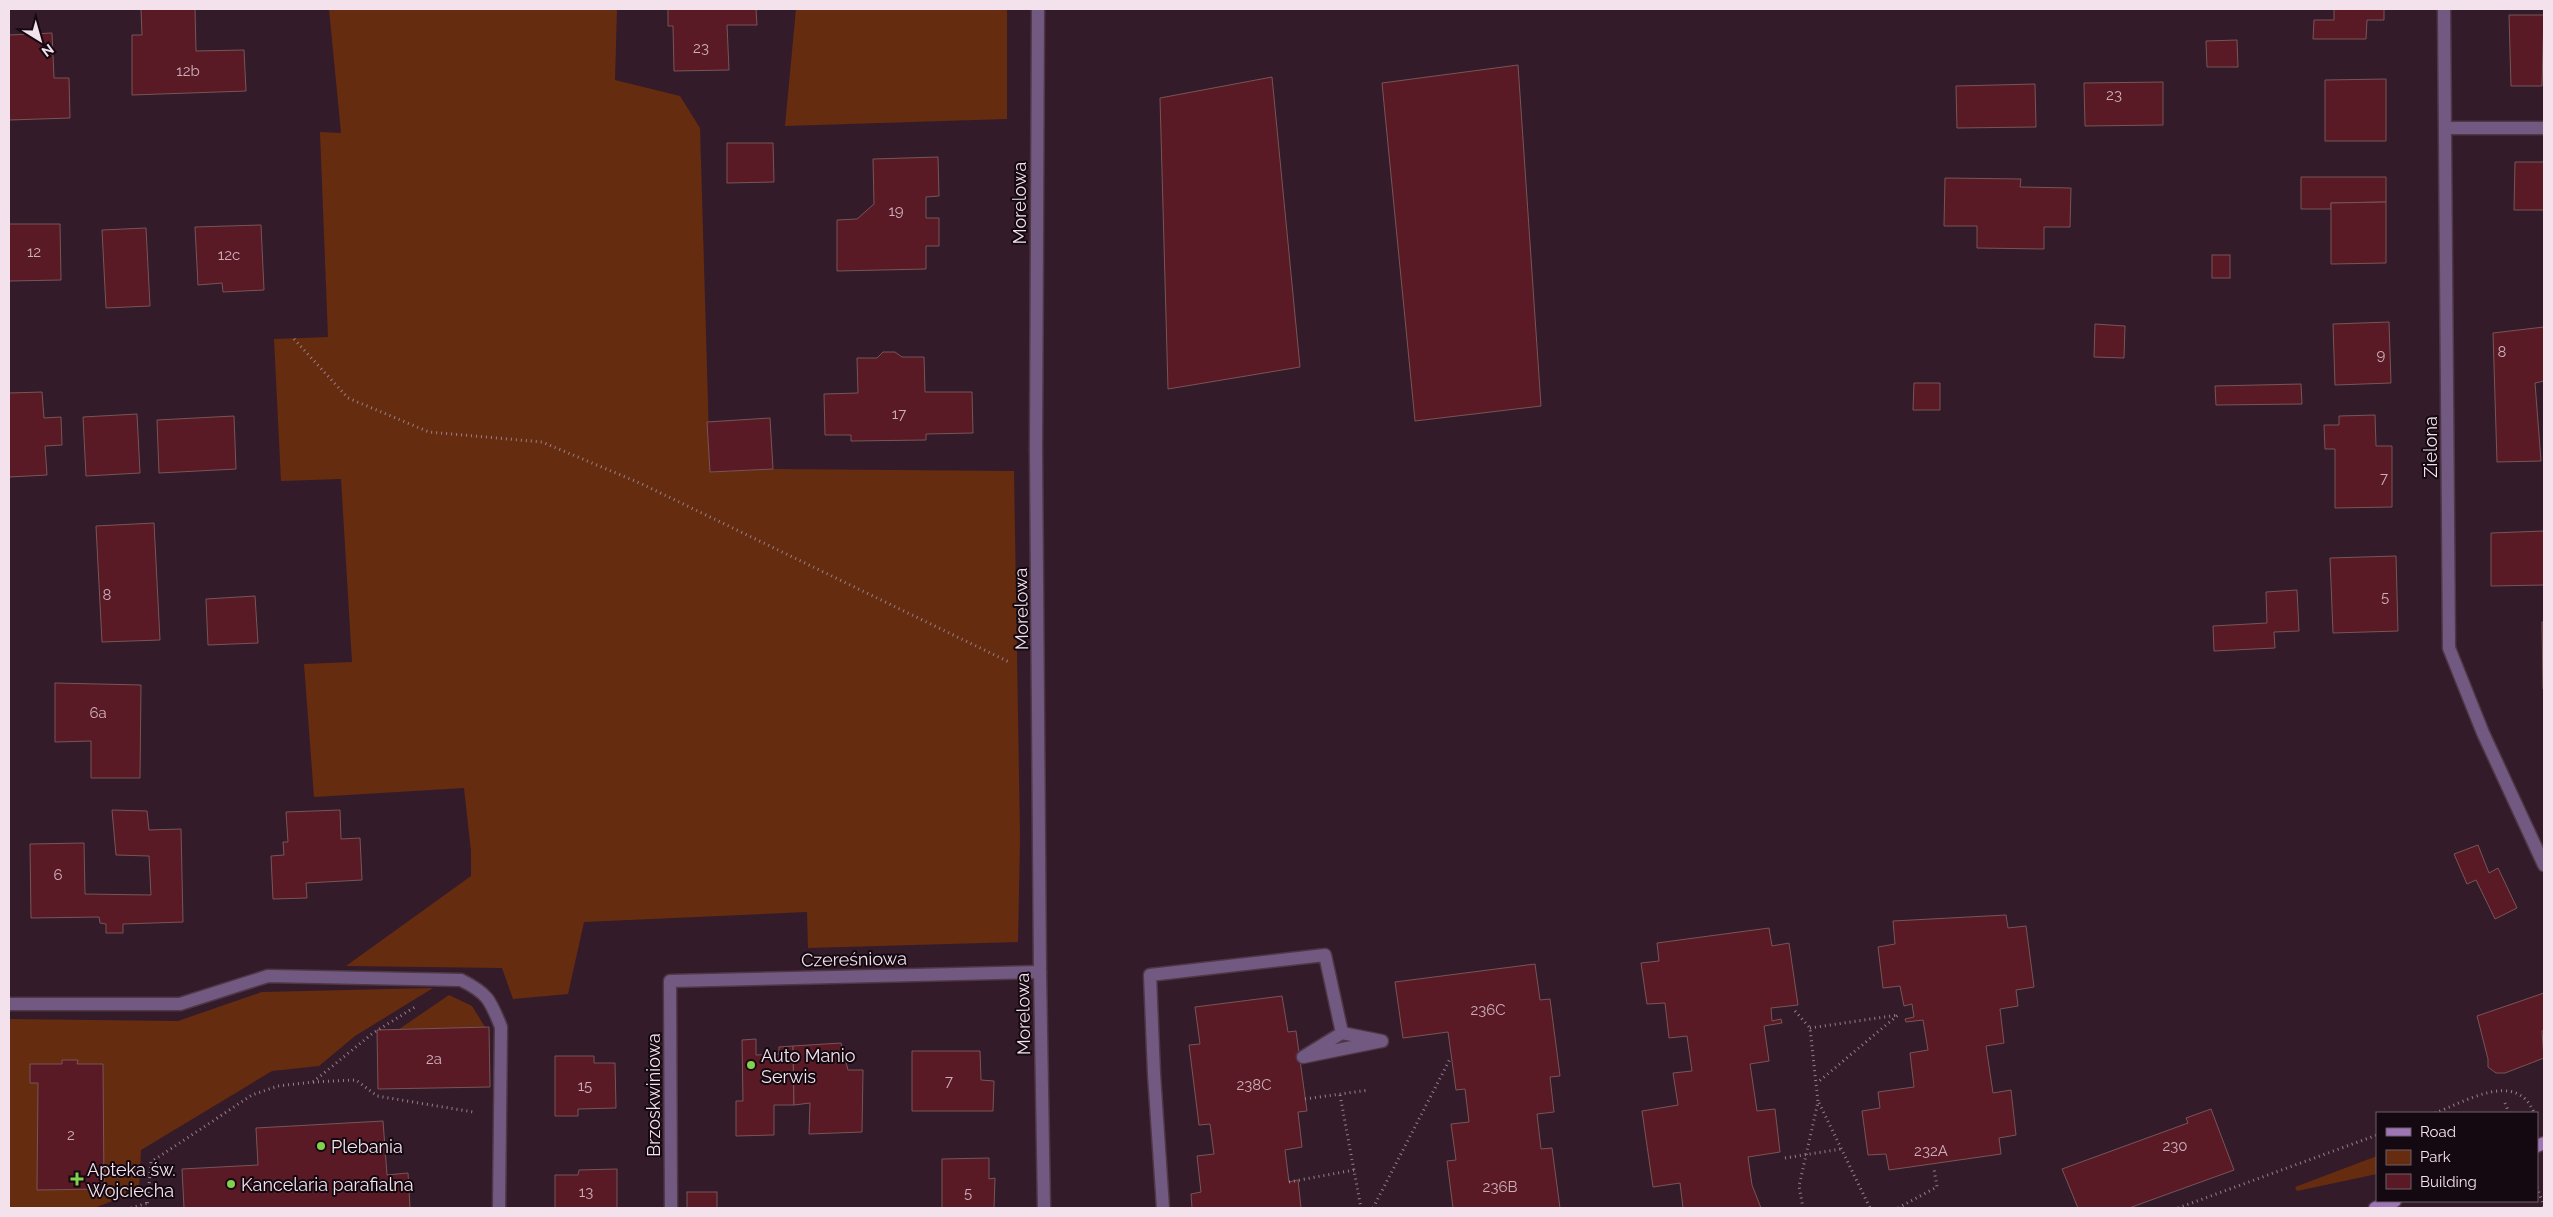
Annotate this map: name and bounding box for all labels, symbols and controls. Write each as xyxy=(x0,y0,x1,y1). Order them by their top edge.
north arrow xyxy=(15,15,65,65)
house number: 23 xyxy=(693,39,709,57)
text: N xyxy=(39,41,57,60)
house number: 12b xyxy=(176,62,200,80)
house number: 23 xyxy=(2106,86,2122,104)
street label: Morelowa xyxy=(1009,162,1030,244)
house number: 19 xyxy=(888,202,904,220)
house number: 12 xyxy=(27,243,41,261)
house number: 12c xyxy=(218,246,240,264)
house number: 8 xyxy=(2498,343,2507,361)
house number: 9 xyxy=(2377,346,2386,364)
house number: 17 xyxy=(892,405,906,423)
street label: Zielona xyxy=(2420,416,2441,478)
house number: 7 xyxy=(2380,469,2388,487)
street label: Morelowa xyxy=(1010,568,1032,650)
house number: 8 xyxy=(103,586,112,604)
house number: 5 xyxy=(2381,588,2389,606)
house number: 6a xyxy=(89,704,107,722)
house number: 6 xyxy=(53,866,63,884)
street label: Czereśniowa xyxy=(801,948,907,970)
street label: Morelowa xyxy=(1012,973,1034,1055)
house number: 236C xyxy=(1470,1001,1506,1019)
street label: Brzoskwiniowa xyxy=(643,1033,664,1157)
place label: Auto Manio Serwis xyxy=(761,1045,856,1087)
house number: 2a xyxy=(426,1050,442,1068)
marker: Auto Manio Serwis xyxy=(745,1059,757,1071)
house number: 7 xyxy=(945,1072,953,1090)
house number: 238C xyxy=(1236,1076,1272,1094)
house number: 15 xyxy=(578,1077,592,1095)
legend xyxy=(2376,1112,2538,1202)
text: Road xyxy=(2420,1123,2456,1141)
house number: 2 xyxy=(67,1126,75,1144)
place label: Plebania xyxy=(331,1136,403,1157)
house number: 230 xyxy=(2162,1137,2188,1155)
marker: Plebania xyxy=(315,1140,327,1152)
house number: 232A xyxy=(1914,1142,1948,1160)
text: Park xyxy=(2420,1148,2451,1166)
place label: Apteka św. Wojciecha xyxy=(87,1159,176,1201)
marker: Apteka św. Wojciecha xyxy=(71,1173,83,1185)
text: Building xyxy=(2420,1173,2477,1191)
place label: Kancelaria parafialna xyxy=(241,1174,414,1195)
marker: Kancelaria parafialna xyxy=(225,1178,237,1190)
house number: 236B xyxy=(1483,1178,1517,1196)
house number: 13 xyxy=(579,1183,593,1201)
house number: 5 xyxy=(964,1184,972,1202)

